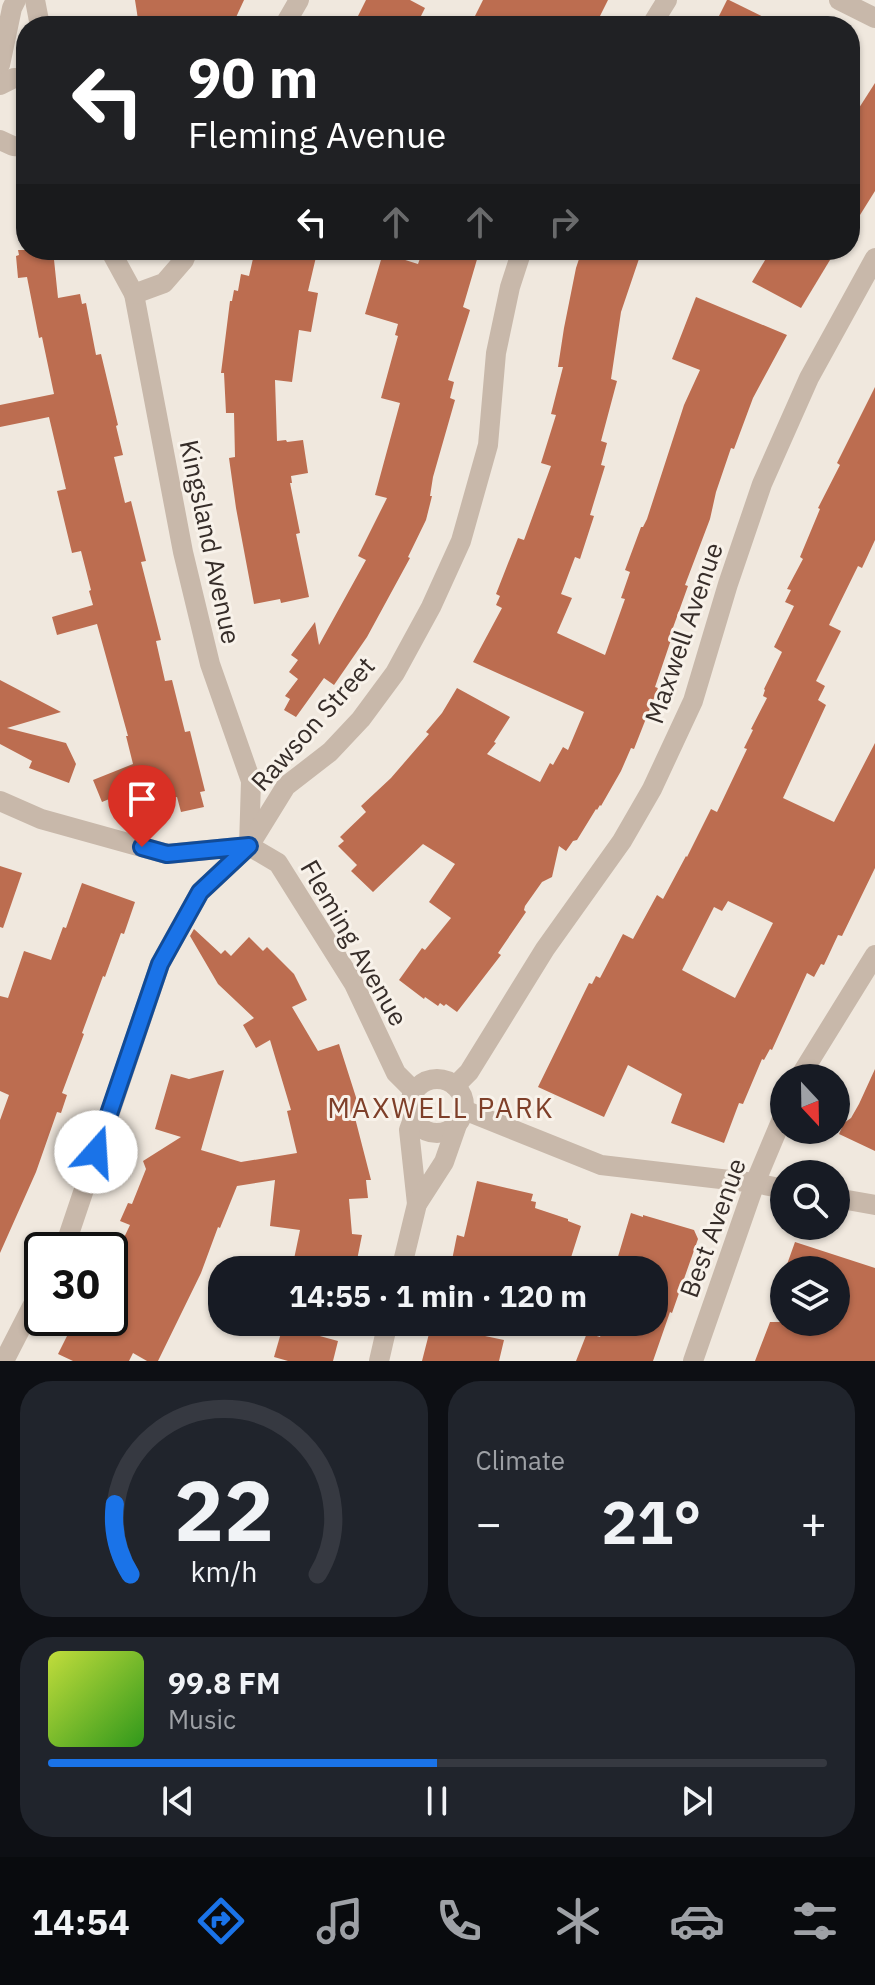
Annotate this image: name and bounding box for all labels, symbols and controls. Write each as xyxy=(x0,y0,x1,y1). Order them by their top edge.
text: 90 m xyxy=(188,41,318,113)
icon: left xyxy=(56,48,160,152)
text: Fleming Avenue xyxy=(188,111,446,158)
icon: left xyxy=(290,200,334,244)
icon: ahead xyxy=(374,200,418,244)
icon: ahead xyxy=(458,200,502,244)
icon: right xyxy=(542,200,586,244)
street label: Kingsland Avenue xyxy=(173,437,249,647)
street label: Maxwell Avenue xyxy=(636,538,730,728)
street label: Rawson Street xyxy=(243,649,382,798)
pin xyxy=(108,765,176,847)
icon: arrive xyxy=(120,777,164,821)
street label: Fleming Avenue xyxy=(294,853,416,1032)
north arrow xyxy=(770,1064,850,1144)
map controls xyxy=(770,1064,850,1336)
district label: MAXWELL PARK xyxy=(327,1089,555,1126)
position arrow xyxy=(54,1110,138,1194)
street label: Best Avenue xyxy=(671,1153,753,1302)
button: search xyxy=(770,1160,850,1240)
speed limit sign: 30 xyxy=(24,1232,128,1336)
button: layers xyxy=(770,1256,850,1336)
text: 14:55 · 1 min · 120 m xyxy=(289,1276,587,1315)
text: Climate xyxy=(476,1443,565,1477)
text: 22 xyxy=(174,1456,274,1564)
text: 21° xyxy=(601,1482,701,1561)
text: − xyxy=(476,1494,502,1551)
text: + xyxy=(801,1494,827,1551)
text: km/h xyxy=(190,1553,257,1590)
text: 99.8 FM xyxy=(168,1663,281,1702)
text: Music xyxy=(168,1702,236,1736)
icon: previous xyxy=(156,1779,200,1823)
icon: pause xyxy=(415,1779,459,1823)
icon: next xyxy=(675,1779,719,1823)
icon: directions xyxy=(193,1893,249,1949)
icon: music xyxy=(312,1893,368,1949)
icon: phone xyxy=(431,1893,487,1949)
icon: climate xyxy=(550,1893,606,1949)
icon: car xyxy=(669,1893,725,1949)
icon: filters xyxy=(787,1893,843,1949)
text: 14:54 xyxy=(31,1898,130,1945)

